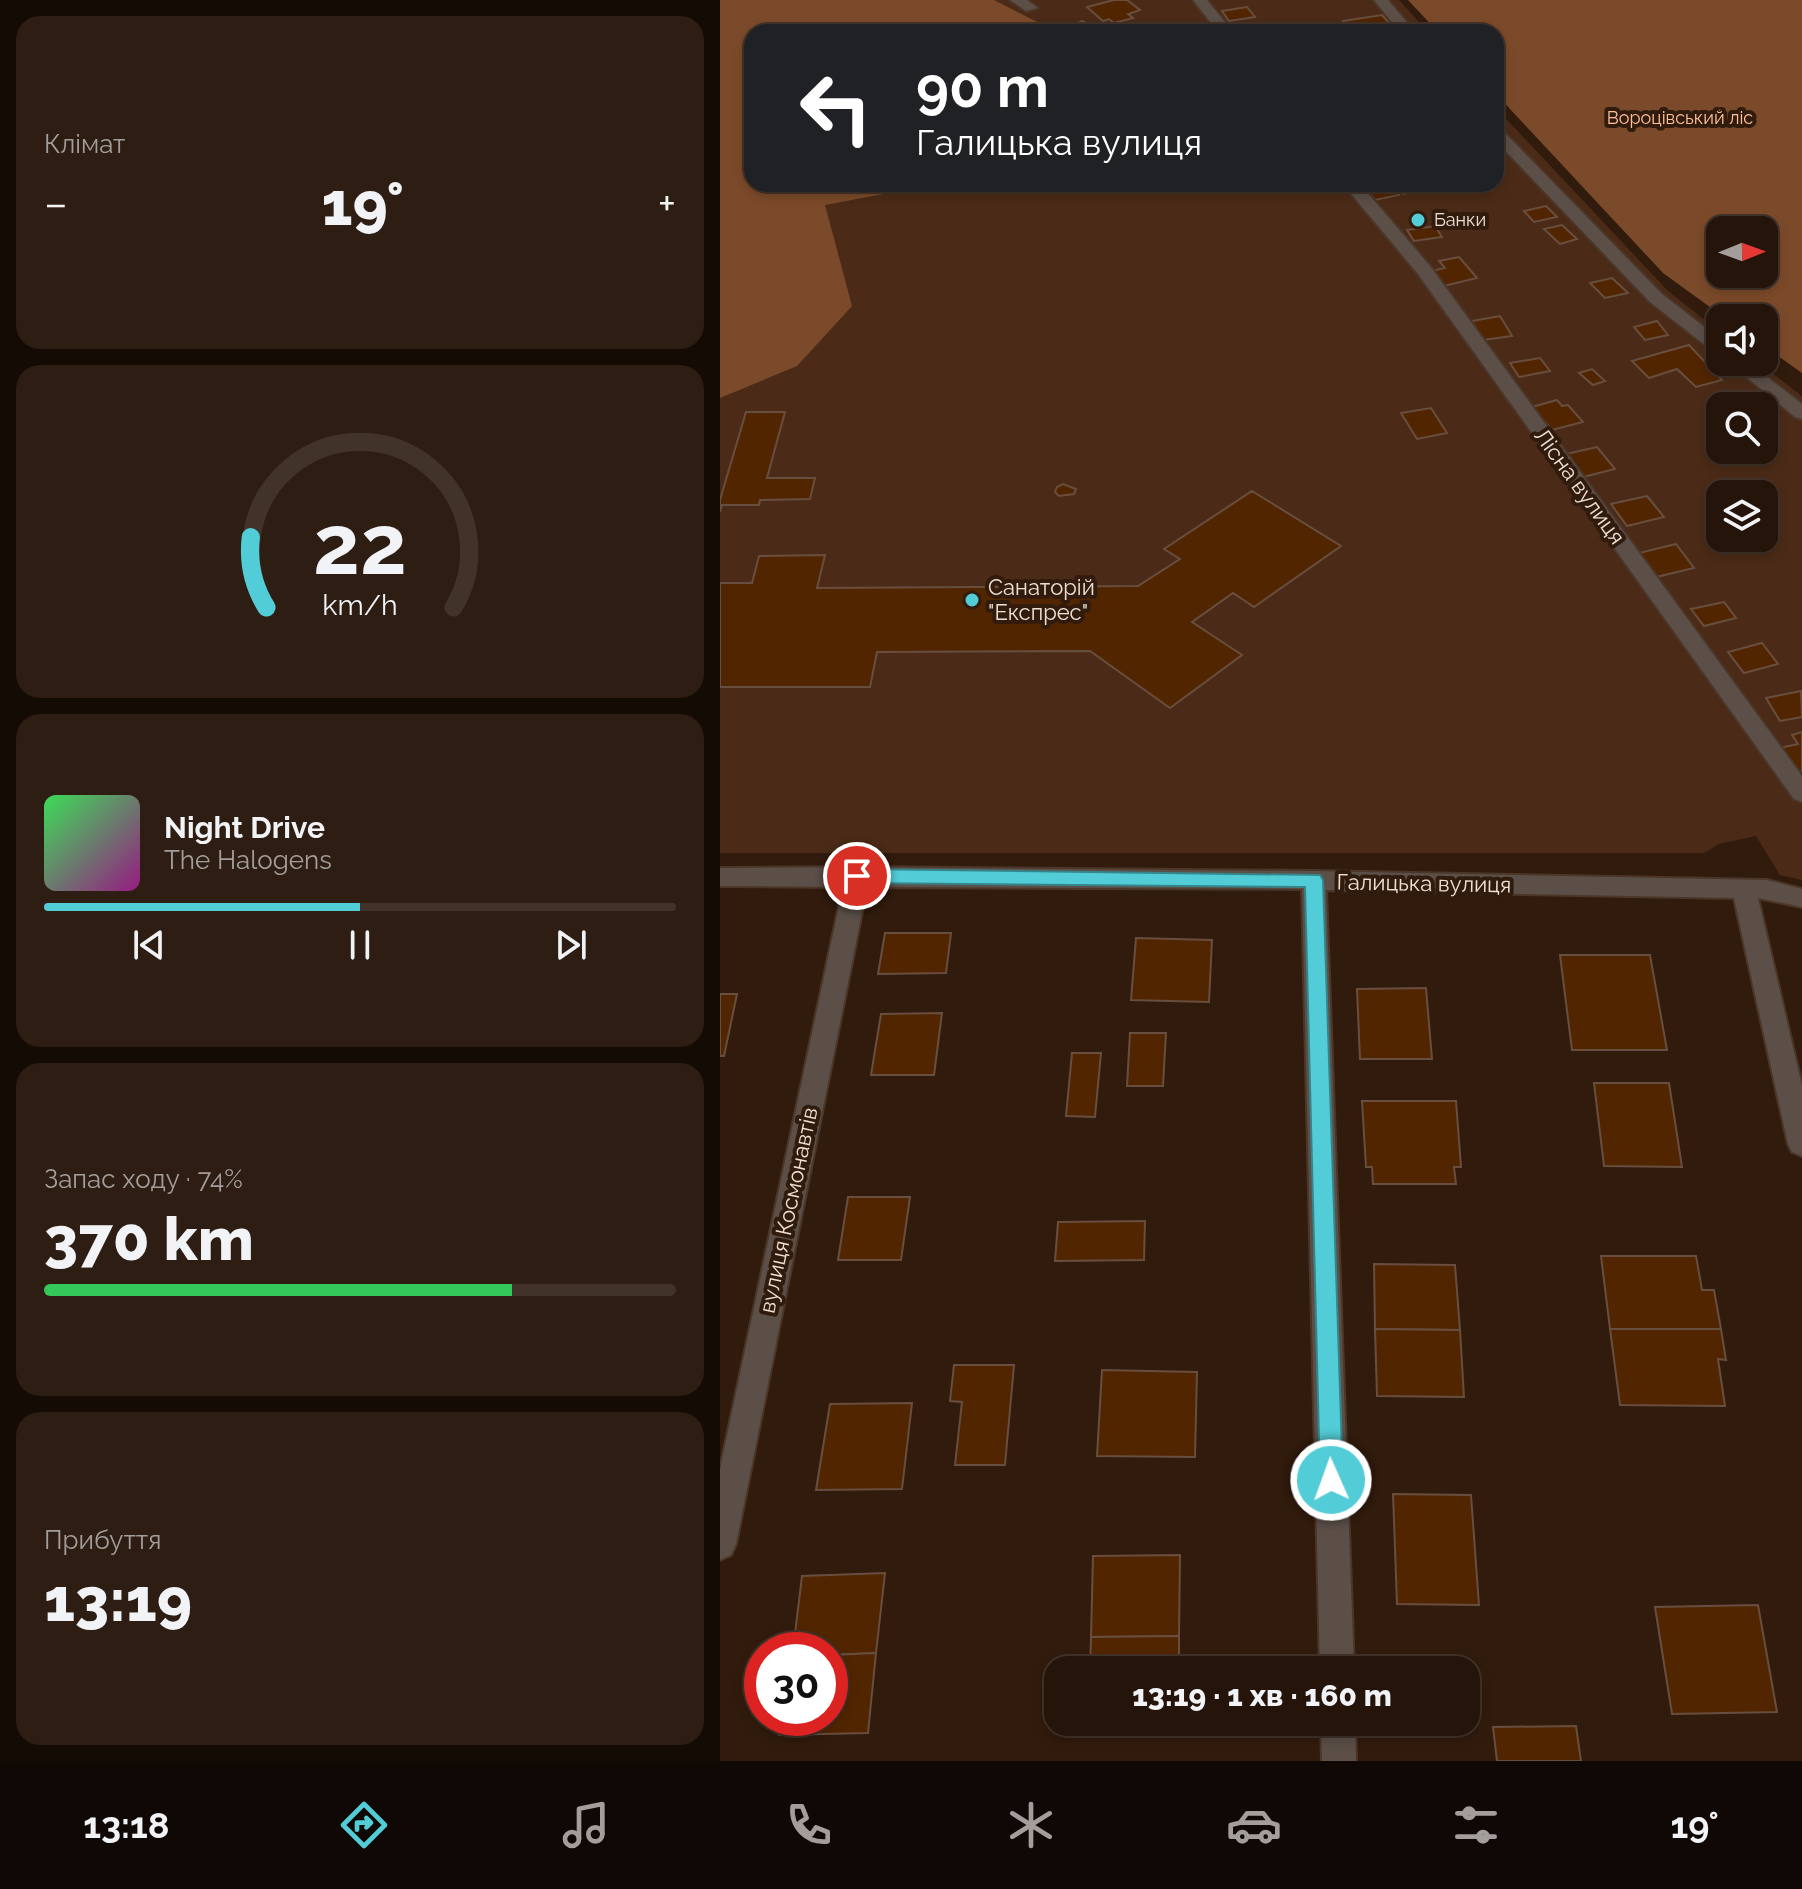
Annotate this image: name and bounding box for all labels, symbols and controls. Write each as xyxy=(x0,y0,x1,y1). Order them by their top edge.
text: 90 m xyxy=(916,54,1049,120)
icon: left xyxy=(784,56,888,160)
park label: Вороцівський ліс xyxy=(1607,107,1753,128)
text: Галицька вулиця xyxy=(916,121,1202,163)
text: Клімат xyxy=(44,129,126,159)
text: 19° xyxy=(322,169,404,239)
text: − xyxy=(44,178,68,229)
text: + xyxy=(658,178,676,229)
place label: Банки xyxy=(1434,209,1486,230)
marker: Банки xyxy=(1409,211,1427,229)
north arrow xyxy=(1706,216,1778,288)
map controls xyxy=(1706,216,1778,552)
button: sound xyxy=(1706,304,1778,376)
button: search xyxy=(1706,392,1778,464)
street label: Лісна вулиця xyxy=(1529,423,1631,549)
button: layers xyxy=(1706,480,1778,552)
text: 22 xyxy=(313,495,407,592)
place label: Санаторій "Експрес" xyxy=(988,574,1095,625)
text: km/h xyxy=(322,588,398,622)
marker: Санаторій "Експрес" xyxy=(963,591,981,609)
text: Night Drive xyxy=(164,810,325,845)
pin xyxy=(823,842,891,910)
text: The Halogens xyxy=(164,845,332,875)
icon: arrive xyxy=(835,854,879,898)
street label: Галицька вулиця xyxy=(1336,868,1512,898)
icon: previous xyxy=(127,923,171,967)
icon: pause xyxy=(338,923,382,967)
icon: next xyxy=(549,923,593,967)
street label: вулиця Космонавтів xyxy=(753,1105,823,1315)
text: Запас ходу · 74% xyxy=(44,1164,243,1194)
text: 370 km xyxy=(44,1204,254,1274)
position arrow xyxy=(1289,1438,1373,1522)
text: Прибуття xyxy=(44,1525,162,1555)
text: 13:19 xyxy=(44,1565,192,1635)
speed limit sign: 30 xyxy=(744,1632,848,1736)
text: 13:19 · 1 хв · 160 m xyxy=(1132,1678,1392,1713)
icon: directions xyxy=(336,1797,392,1853)
icon: music xyxy=(558,1797,614,1853)
icon: phone xyxy=(781,1797,837,1853)
icon: climate xyxy=(1003,1797,1059,1853)
icon: car xyxy=(1226,1797,1282,1853)
icon: filters xyxy=(1448,1797,1504,1853)
text: 13:18 xyxy=(83,1804,170,1846)
text: 19° xyxy=(1670,1804,1719,1846)

